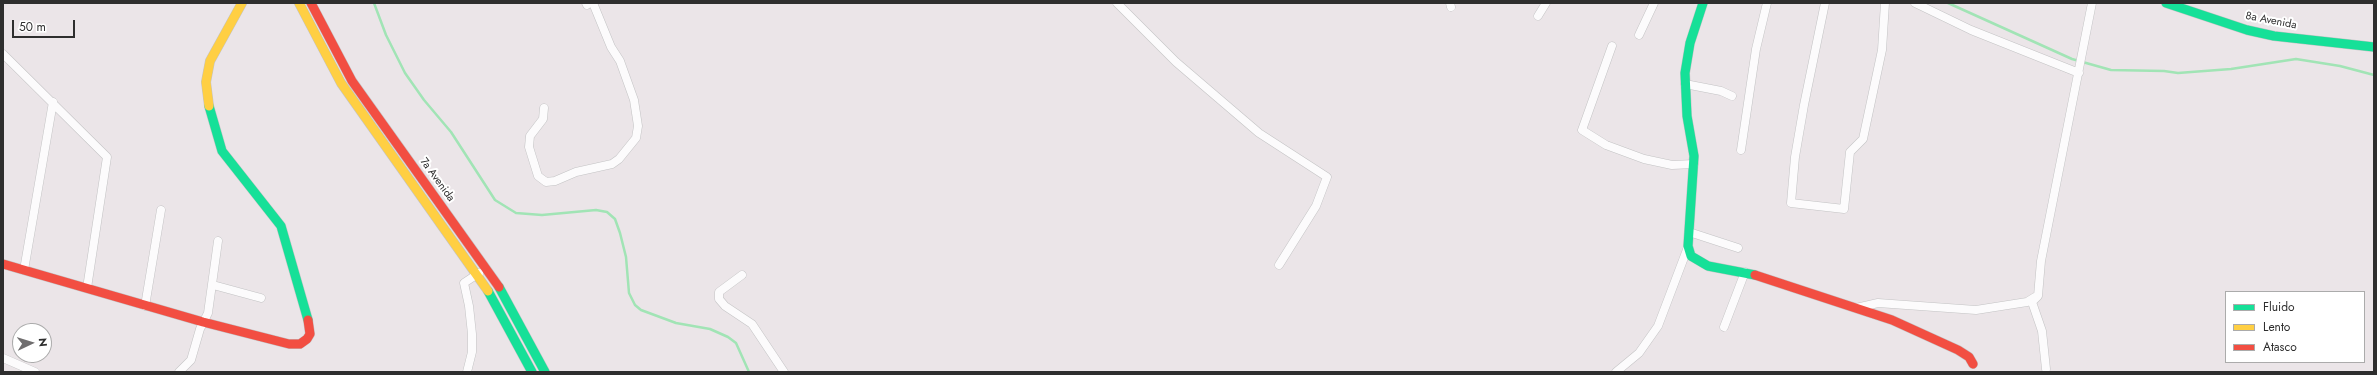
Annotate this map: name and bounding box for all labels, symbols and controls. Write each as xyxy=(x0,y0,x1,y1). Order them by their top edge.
street label: 8a Avenida xyxy=(2244,10,2298,32)
scale bar xyxy=(14,12,77,38)
text: 50 m xyxy=(19,18,46,36)
street label: 7a Avenida xyxy=(417,156,457,204)
legend xyxy=(2225,291,2365,363)
text: Fluido xyxy=(2263,298,2295,316)
text: Lento xyxy=(2263,318,2290,336)
north arrow xyxy=(12,323,52,363)
text: N xyxy=(35,337,51,347)
text: Atasco xyxy=(2263,338,2297,356)

